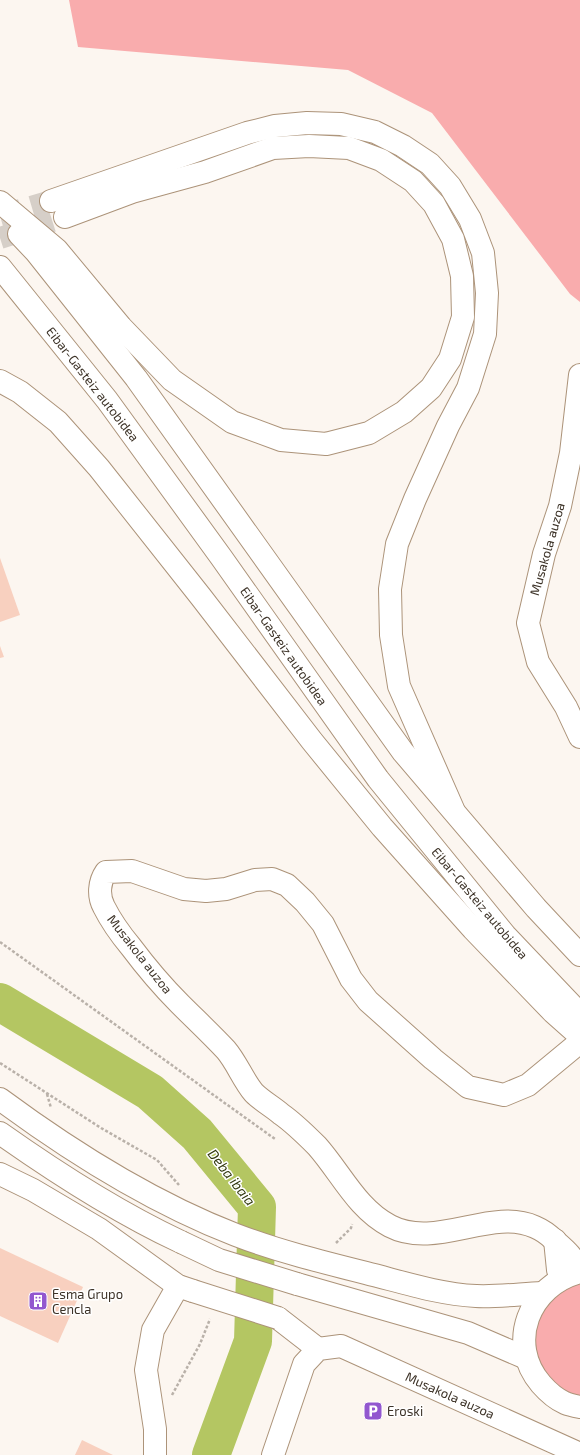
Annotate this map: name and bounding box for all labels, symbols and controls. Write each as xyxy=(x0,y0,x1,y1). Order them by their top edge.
street label: Eibar-Gasteiz autobidea xyxy=(43,323,143,445)
street label: Musakola auzoa xyxy=(526,501,568,597)
street label: Eibar-Gasteiz autobidea xyxy=(237,584,331,708)
street label: Eibar-Gasteiz autobidea xyxy=(428,844,532,962)
street label: Musakola auzoa xyxy=(104,911,176,997)
water label: Deba ibaia xyxy=(205,1145,259,1209)
place label: Esma Grupo Cencla xyxy=(52,1286,123,1317)
building icon: Esma Grupo Cencla xyxy=(27,1290,49,1312)
street label: Musakola auzoa xyxy=(403,1368,497,1422)
parking icon: Eroski xyxy=(362,1400,384,1422)
place label: Eroski xyxy=(387,1403,423,1419)

